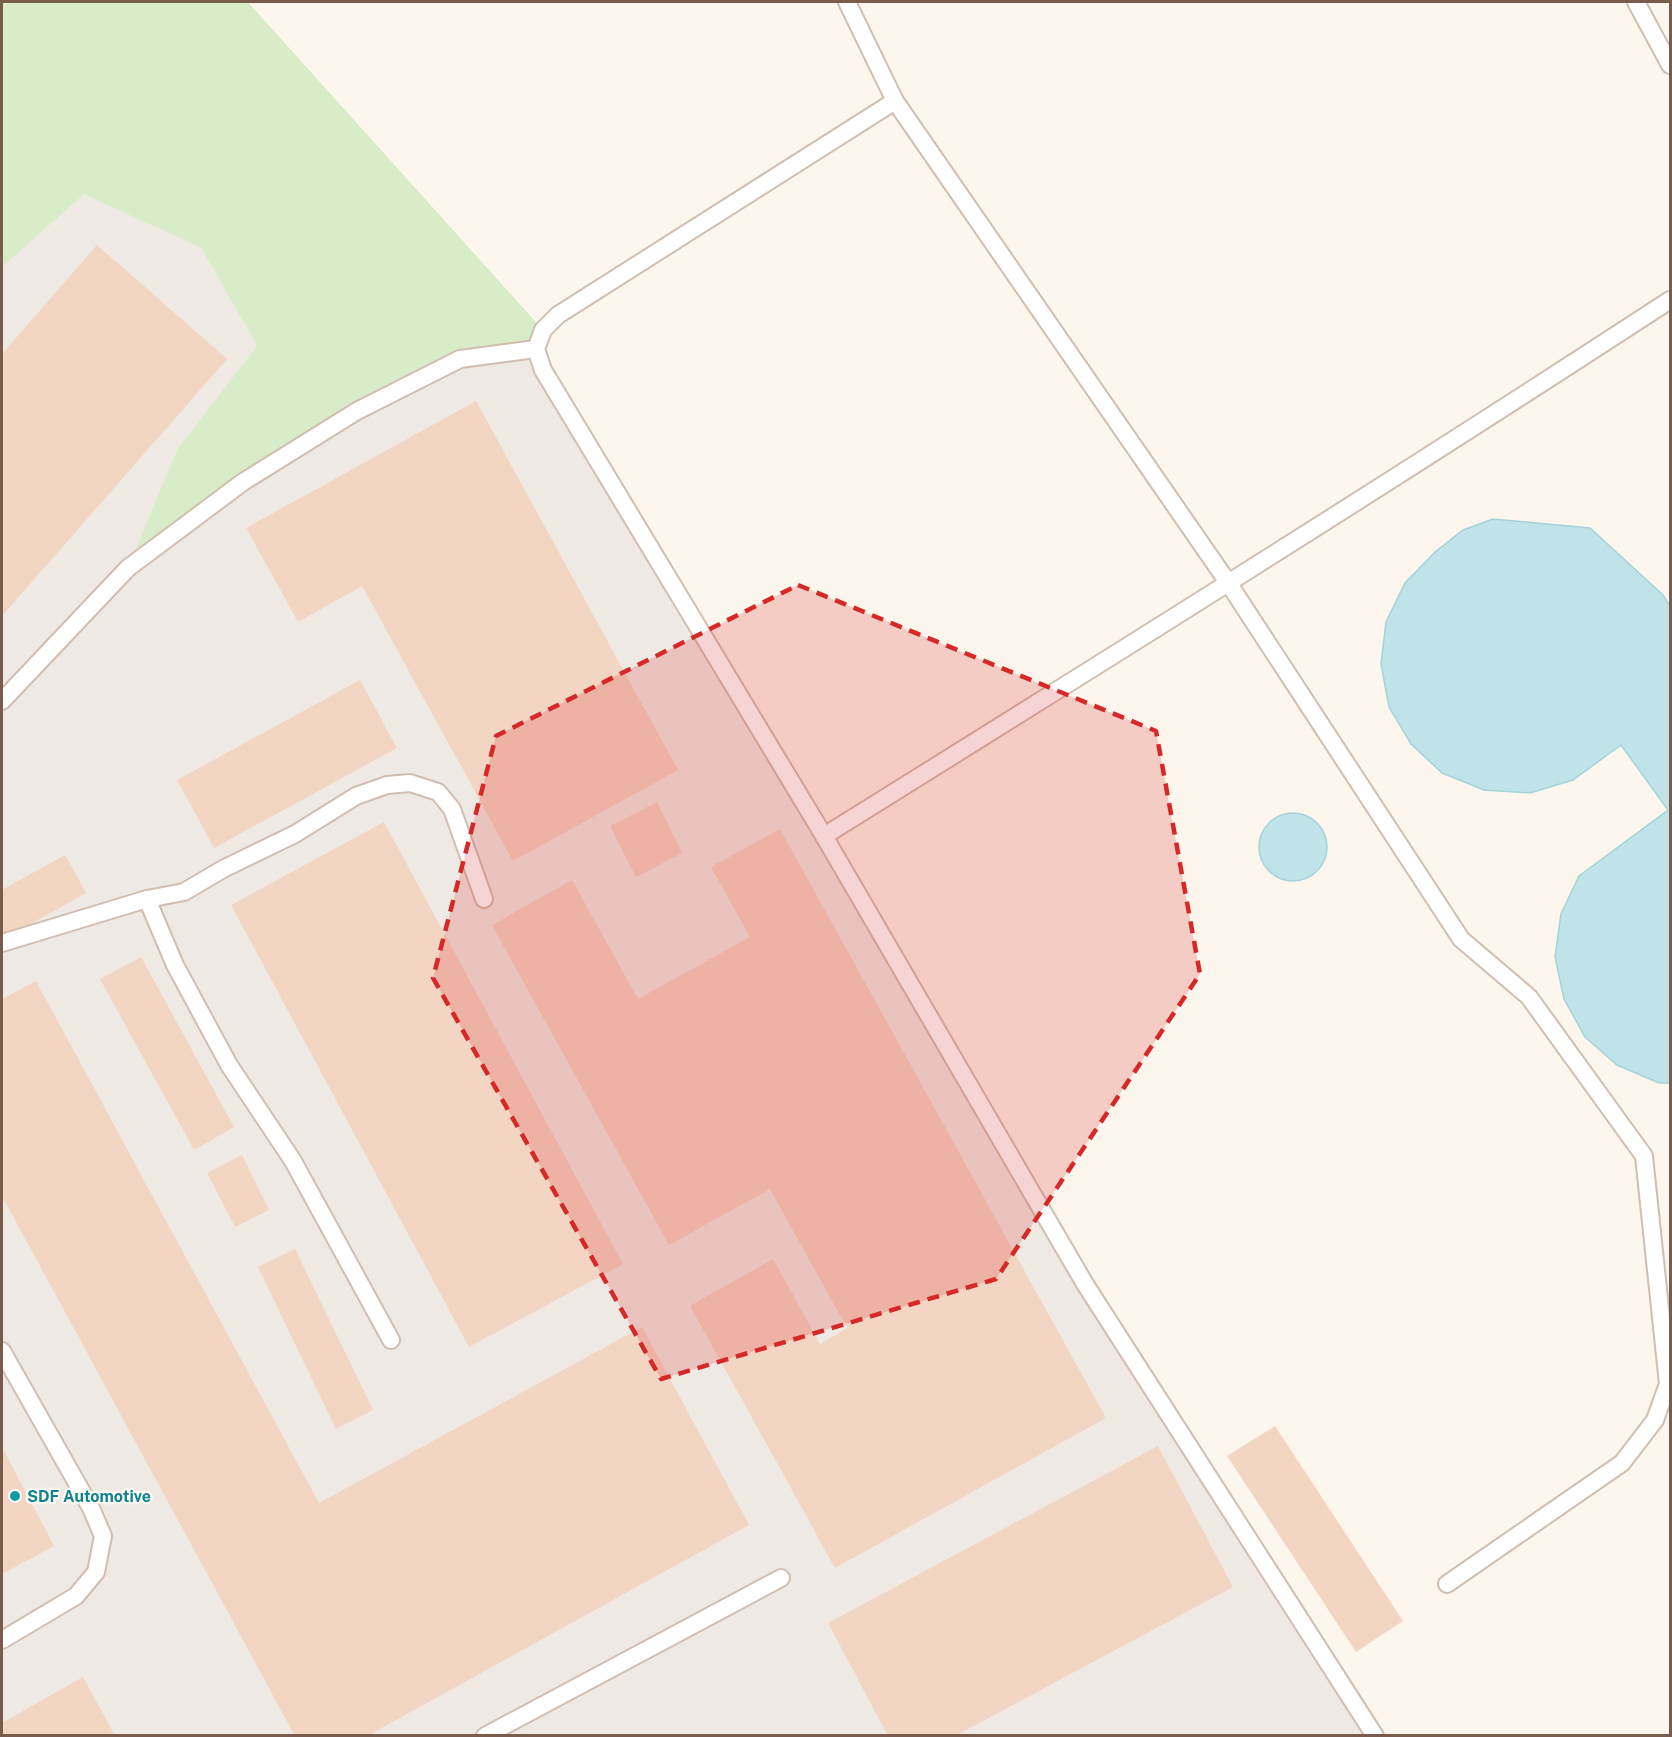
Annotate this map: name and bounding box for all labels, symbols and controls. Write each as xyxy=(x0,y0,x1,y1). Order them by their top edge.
place label: SDF Automotive xyxy=(27,1487,151,1506)
marker: SDF Automotive xyxy=(8,1489,22,1503)

